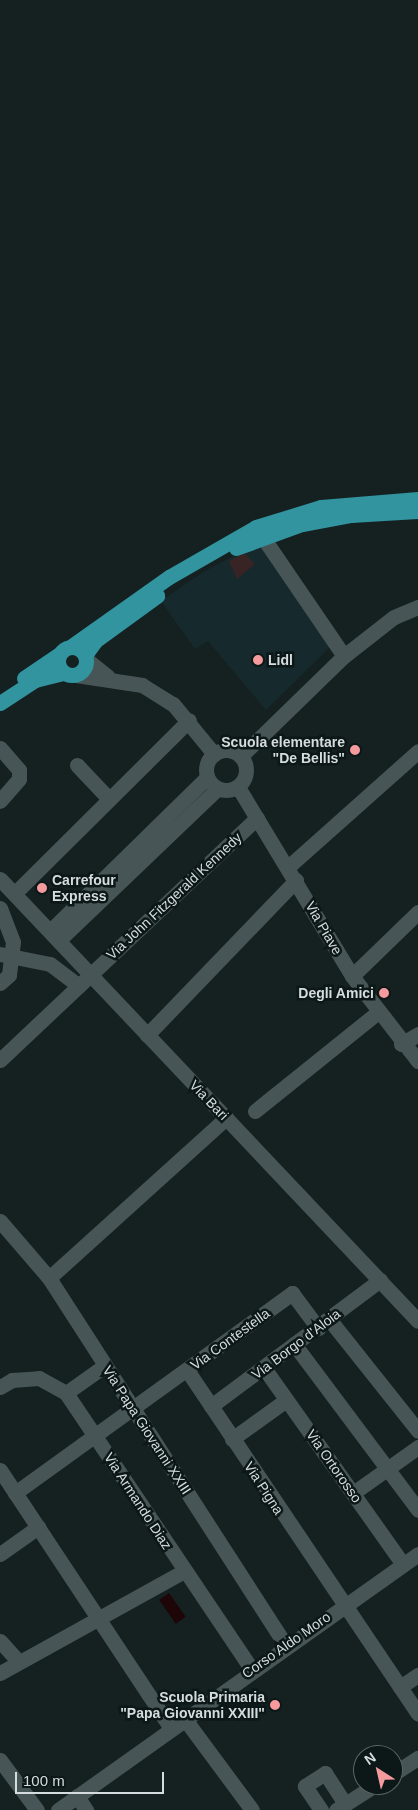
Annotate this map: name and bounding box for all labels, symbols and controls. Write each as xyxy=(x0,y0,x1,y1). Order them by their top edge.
place label: Lidl xyxy=(268,652,293,668)
marker: Lidl xyxy=(252,654,264,666)
place label: Scuola elementare "De Bellis" xyxy=(221,734,345,766)
marker: Scuola elementare "De Bellis" xyxy=(349,744,361,756)
street label: Via John Fitzgerald Kennedy xyxy=(103,829,245,963)
place label: Carrefour Express xyxy=(52,872,116,904)
marker: Carrefour Express xyxy=(36,882,48,894)
street label: Via Piave xyxy=(302,898,346,958)
place label: Degli Amici xyxy=(298,985,374,1001)
marker: Degli Amici xyxy=(378,987,390,999)
street label: Via Bari xyxy=(186,1077,232,1123)
street label: Via Contestella xyxy=(187,1305,273,1373)
street label: Via Borgo d'Aloia xyxy=(248,1305,344,1383)
street label: Via Papa Giovanni XXIII xyxy=(99,1363,195,1497)
street label: Via Ortorosso xyxy=(303,1426,365,1506)
street label: Via Armando Diaz xyxy=(100,1449,176,1553)
street label: Via Pigna xyxy=(241,1458,287,1518)
street label: Corso Aldo Moro xyxy=(238,1608,334,1682)
place label: Scuola Primaria "Papa Giovanni XXIII" xyxy=(120,1689,265,1721)
marker: Scuola Primaria "Papa Giovanni XXIII" xyxy=(269,1699,281,1711)
north arrow xyxy=(353,1745,403,1795)
text: N xyxy=(361,1749,379,1768)
scale bar xyxy=(18,1762,166,1794)
text: 100 m xyxy=(23,1772,65,1789)

